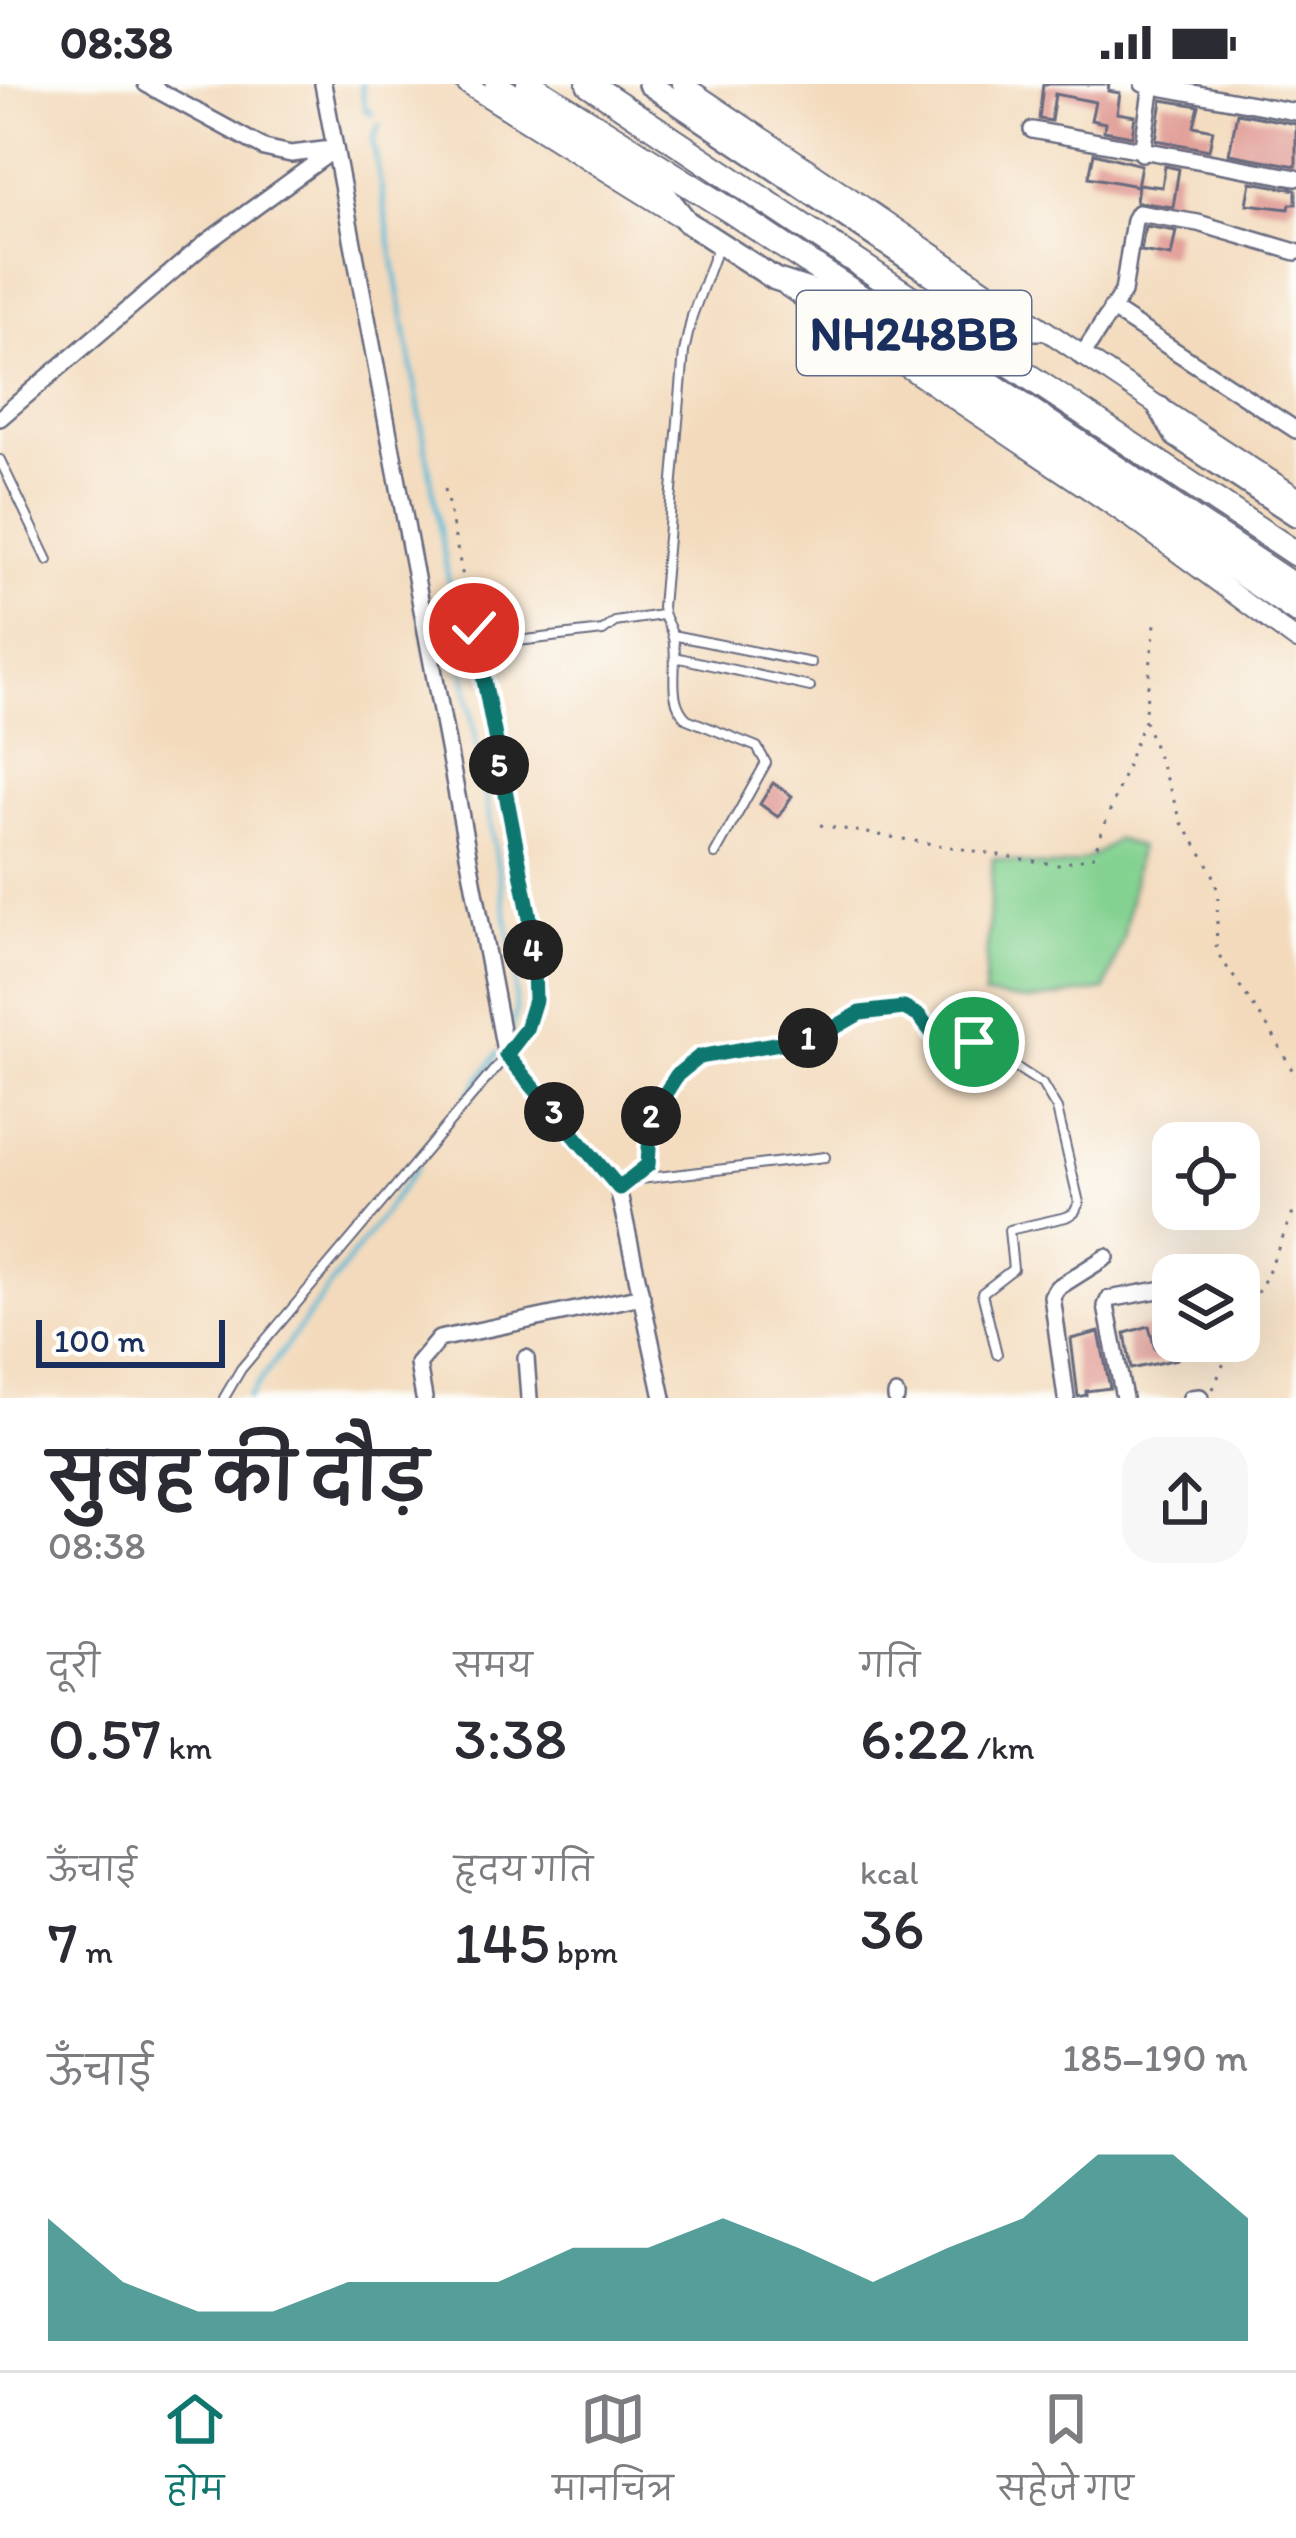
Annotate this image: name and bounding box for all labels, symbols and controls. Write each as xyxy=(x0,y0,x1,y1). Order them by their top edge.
text: 08:38 xyxy=(60,15,173,69)
road number: NH248BB xyxy=(797,291,1031,375)
pin xyxy=(423,577,525,679)
icon: check xyxy=(441,595,507,661)
pin: 5 xyxy=(469,735,529,795)
text: 5 xyxy=(490,745,508,784)
pin: 4 xyxy=(503,920,563,980)
text: 4 xyxy=(523,930,543,969)
pin xyxy=(923,991,1025,1093)
pin: 1 xyxy=(778,1008,838,1068)
icon: arrive xyxy=(941,1009,1007,1075)
text: 1 xyxy=(800,1018,816,1057)
pin: 3 xyxy=(524,1082,584,1142)
pin: 2 xyxy=(621,1086,681,1146)
text: 3 xyxy=(545,1092,563,1131)
text: 2 xyxy=(642,1096,660,1135)
map controls xyxy=(1152,1122,1260,1362)
button: locate xyxy=(1152,1122,1260,1230)
button: layers xyxy=(1152,1254,1260,1362)
scale bar xyxy=(36,1314,225,1367)
text: 100 m xyxy=(54,1321,145,1360)
text: सुबह की दौड़ xyxy=(48,1437,428,1517)
button: share xyxy=(1122,1437,1248,1563)
text: 08:38 xyxy=(48,1522,146,1569)
text: दूरी xyxy=(48,1646,100,1685)
text: समय xyxy=(454,1646,533,1685)
text: गति xyxy=(860,1646,920,1685)
text: 0.57 xyxy=(48,1702,161,1774)
text: 3:38 xyxy=(454,1702,567,1774)
text: 6:22 xyxy=(860,1702,970,1774)
text: km xyxy=(161,1728,212,1767)
text: /km xyxy=(970,1728,1035,1767)
text: ऊँचाई xyxy=(48,1850,137,1889)
text: हृदय गति xyxy=(454,1850,593,1889)
text: kcal xyxy=(860,1853,919,1892)
text: 36 xyxy=(860,1892,924,1964)
text: 7 xyxy=(48,1906,78,1978)
text: 145 xyxy=(454,1906,549,1978)
text: m xyxy=(78,1932,113,1971)
text: bpm xyxy=(549,1932,618,1971)
text: 185–190 m xyxy=(1062,2034,1248,2081)
text: ऊँचाई xyxy=(48,2047,153,2094)
tab: होम xyxy=(162,2386,228,2525)
tab: मानचित्र xyxy=(552,2386,673,2525)
tab: सहेजे गए xyxy=(998,2386,1134,2525)

